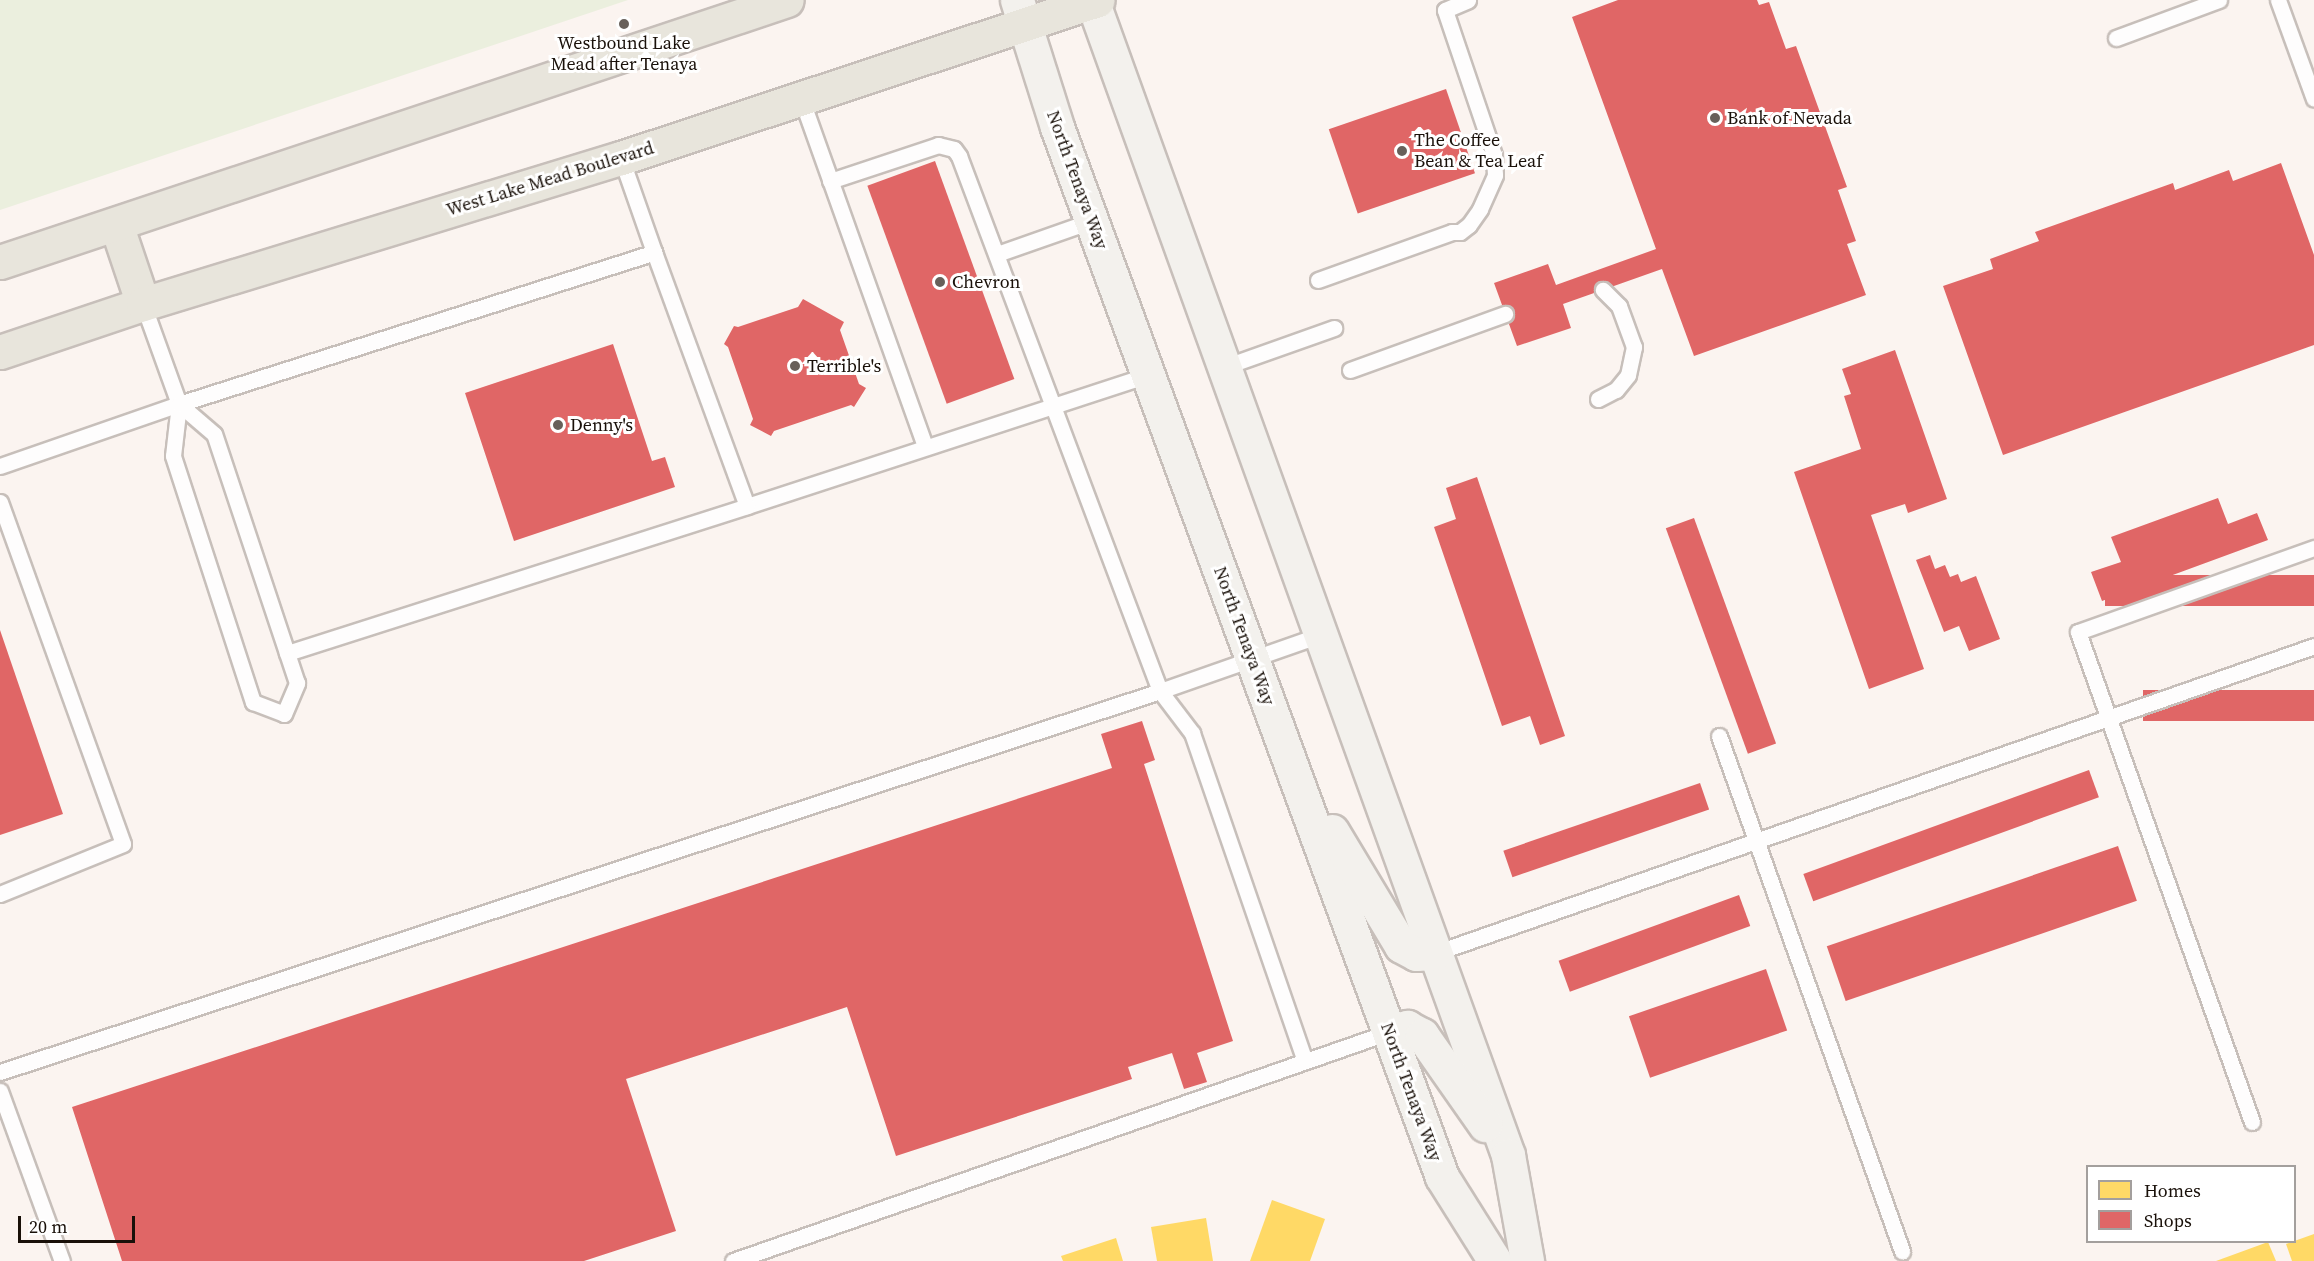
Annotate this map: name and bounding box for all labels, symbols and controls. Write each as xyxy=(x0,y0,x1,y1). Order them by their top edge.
marker: Westbound Lake Mead after Tenaya xyxy=(617,17,631,31)
place label: Westbound Lake Mead after Tenaya xyxy=(551,33,697,76)
street label: North Tenaya Way xyxy=(1042,107,1112,253)
place label: Bank of Nevada xyxy=(1727,107,1852,129)
marker: Bank of Nevada xyxy=(1708,111,1722,125)
place label: The Coffee Bean & Tea Leaf xyxy=(1414,130,1543,172)
street label: West Lake Mead Boulevard xyxy=(444,137,656,221)
marker: The Coffee Bean & Tea Leaf xyxy=(1395,144,1409,158)
place label: Chevron xyxy=(952,271,1020,293)
marker: Chevron xyxy=(933,275,947,289)
place label: Terrible's xyxy=(807,355,881,377)
marker: Terrible's xyxy=(788,359,802,373)
place label: Denny's xyxy=(570,414,633,436)
marker: Denny's xyxy=(551,418,565,432)
street label: North Tenaya Way xyxy=(1209,563,1279,709)
street label: North Tenaya Way xyxy=(1376,1019,1446,1165)
legend xyxy=(2086,1165,2296,1243)
text: Homes xyxy=(2144,1178,2201,1203)
scale bar xyxy=(21,1204,138,1242)
text: Shops xyxy=(2144,1208,2192,1233)
text: 20 m xyxy=(29,1214,67,1239)

